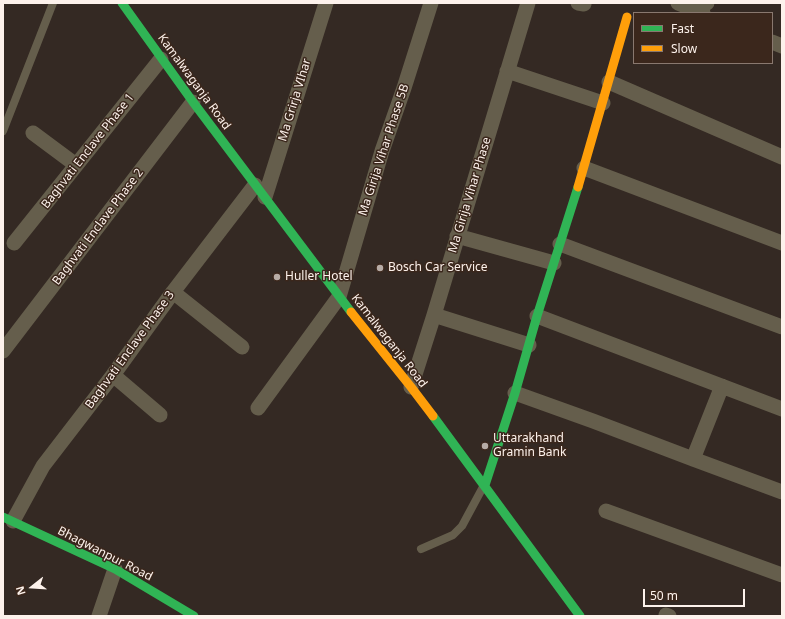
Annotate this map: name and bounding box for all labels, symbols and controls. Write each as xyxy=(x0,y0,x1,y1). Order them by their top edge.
legend xyxy=(633,12,773,64)
text: Fast xyxy=(671,20,694,37)
street label: Kamalwaganja Road xyxy=(154,31,234,133)
text: Slow xyxy=(671,40,697,57)
street label: Ma Grirja VIhar xyxy=(276,57,314,143)
street label: Ma Girija Vihar Phase 5B xyxy=(356,82,412,218)
street label: Baghvati Enclave Phase 1 xyxy=(39,91,137,211)
street label: Ma Girija Vihar Phase xyxy=(446,136,494,254)
street label: Baghvati Enclave Phase 2 xyxy=(49,166,147,288)
place label: Bosch Car Service xyxy=(388,261,488,275)
marker: Bosch Car Service xyxy=(375,263,385,273)
place label: Huller Hotel xyxy=(285,270,353,284)
marker: Huller Hotel xyxy=(272,272,282,282)
street label: Baghvati Enclave Phase 3 xyxy=(82,288,178,412)
street label: Kamalwaganja Road xyxy=(348,291,430,391)
place label: Uttarakhand Gramin Bank xyxy=(493,432,566,460)
marker: Uttarakhand Gramin Bank xyxy=(480,441,490,451)
street label: Bhagwanpur Road xyxy=(55,524,155,584)
north arrow xyxy=(12,567,52,607)
scale bar xyxy=(645,581,747,607)
text: N xyxy=(12,584,29,597)
text: 50 m xyxy=(650,587,678,604)

